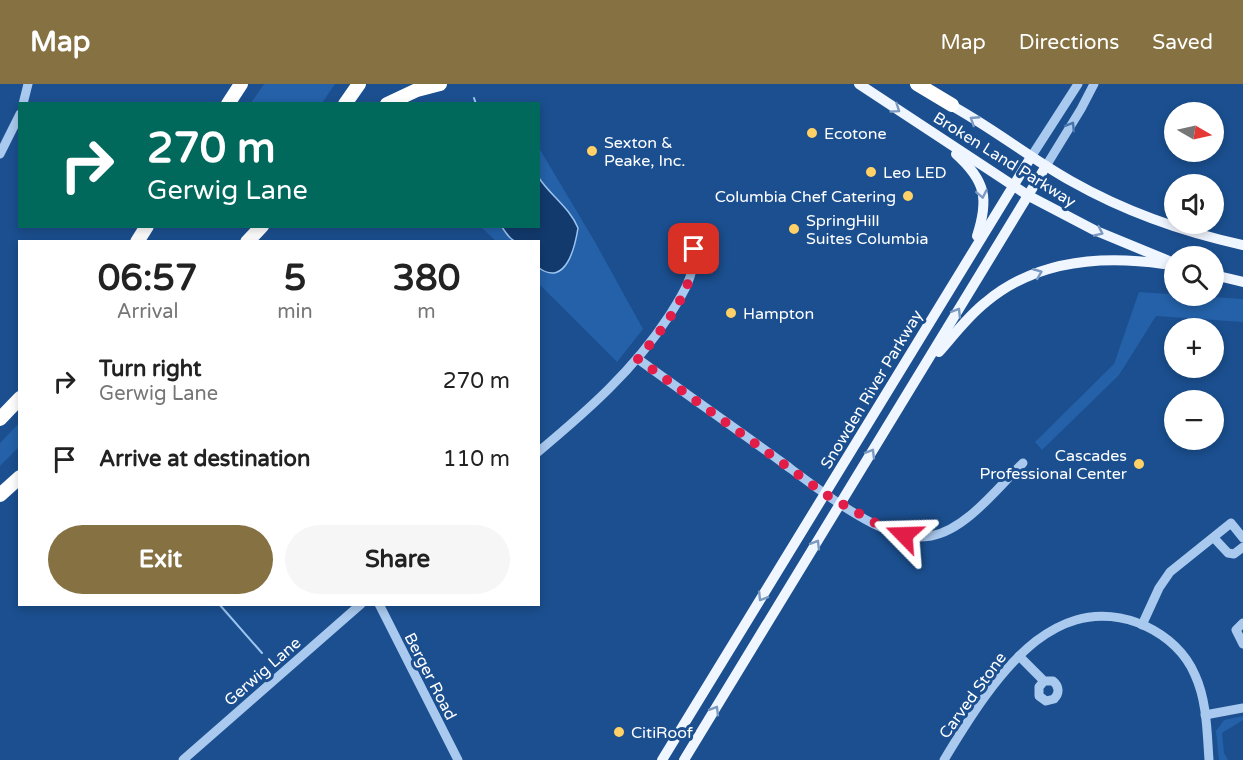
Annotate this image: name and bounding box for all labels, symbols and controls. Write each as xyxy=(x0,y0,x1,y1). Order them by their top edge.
text: Map xyxy=(30,25,90,59)
text: Map xyxy=(940,30,986,55)
text: Directions xyxy=(1019,30,1119,55)
text: Saved xyxy=(1152,30,1213,55)
one-way arrow xyxy=(889,102,900,113)
north arrow xyxy=(1164,102,1224,162)
map controls xyxy=(1164,102,1224,450)
street label: Broken Land Parkway xyxy=(929,108,1080,212)
one-way arrow xyxy=(970,115,980,127)
one-way arrow xyxy=(1063,122,1075,132)
text: 270 m xyxy=(147,123,276,174)
place label: Ecotone xyxy=(824,124,887,144)
icon: right xyxy=(48,126,126,204)
marker: Ecotone xyxy=(805,126,819,140)
place label: Sexton & Peake, Inc. xyxy=(604,133,685,171)
marker: Sexton & Peake, Inc. xyxy=(585,144,599,158)
place label: Leo LED xyxy=(883,163,947,183)
marker: Leo LED xyxy=(864,165,878,179)
text: Gerwig Lane xyxy=(147,174,308,207)
button: sound xyxy=(1164,174,1224,234)
place label: Columbia Chef Catering xyxy=(715,187,896,207)
marker: Columbia Chef Catering xyxy=(901,189,915,203)
one-way arrow xyxy=(975,189,988,199)
place label: SpringHill Suites Columbia xyxy=(806,211,928,249)
marker: SpringHill Suites Columbia xyxy=(787,222,801,236)
pin xyxy=(668,223,719,274)
one-way arrow xyxy=(1093,225,1104,237)
icon: arrive xyxy=(677,232,710,265)
button: search xyxy=(1164,246,1224,306)
text: 06:57 xyxy=(98,257,198,300)
text: 5 xyxy=(284,257,306,300)
text: 380 xyxy=(392,257,460,300)
one-way arrow xyxy=(1032,268,1043,280)
text: Arrival xyxy=(117,300,179,324)
text: min xyxy=(277,300,313,324)
text: m xyxy=(417,300,436,324)
place label: Hampton xyxy=(743,304,814,324)
marker: Hampton xyxy=(724,306,738,320)
street label: Snowden River Parkway xyxy=(816,306,928,473)
one-way arrow xyxy=(950,308,962,318)
button: + xyxy=(1164,318,1224,378)
text: Turn right xyxy=(99,356,201,382)
icon: right xyxy=(48,365,81,398)
text: 270 m xyxy=(443,368,510,394)
text: Gerwig Lane xyxy=(99,382,218,406)
button: − xyxy=(1164,390,1224,450)
icon: arrive xyxy=(48,443,81,476)
text: Arrive at destination xyxy=(99,446,310,472)
text: 110 m xyxy=(443,446,510,472)
place label: Cascades Professional Center xyxy=(980,446,1128,484)
one-way arrow xyxy=(863,449,874,460)
marker: Cascades Professional Center xyxy=(1132,457,1146,471)
position arrow xyxy=(872,503,936,567)
button: Exit xyxy=(48,525,273,594)
button: Share xyxy=(285,525,510,594)
one-way arrow xyxy=(809,540,821,550)
one-way arrow xyxy=(757,591,769,601)
street label: Berger Road xyxy=(399,629,461,724)
street label: Gerwig Lane xyxy=(220,633,305,711)
street label: Carved Stone xyxy=(935,648,1011,743)
one-way arrow xyxy=(707,706,719,716)
place label: CitiRoof xyxy=(631,723,694,743)
marker: CitiRoof xyxy=(612,725,626,739)

